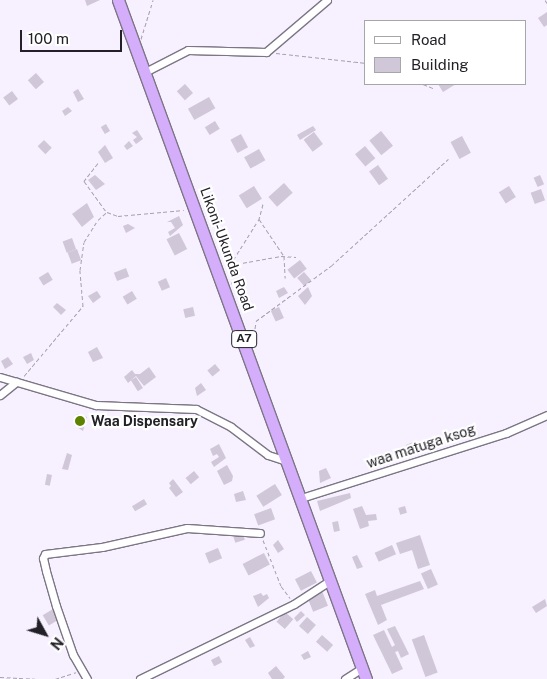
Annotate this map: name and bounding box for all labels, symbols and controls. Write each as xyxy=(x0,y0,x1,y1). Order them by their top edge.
scale bar xyxy=(22,20,125,52)
legend xyxy=(364,20,527,85)
text: 100 m xyxy=(28,30,69,47)
text: Road xyxy=(411,31,447,48)
text: Building xyxy=(411,56,469,73)
street label: Likoni-Ukunda Road xyxy=(197,185,257,313)
road number: A7 xyxy=(230,329,258,348)
place label: Waa Dispensary xyxy=(91,413,198,429)
marker: Waa Dispensary xyxy=(73,414,87,428)
street label: waa matuga ksog xyxy=(364,420,478,472)
north arrow xyxy=(20,609,70,659)
text: N xyxy=(47,634,66,653)

